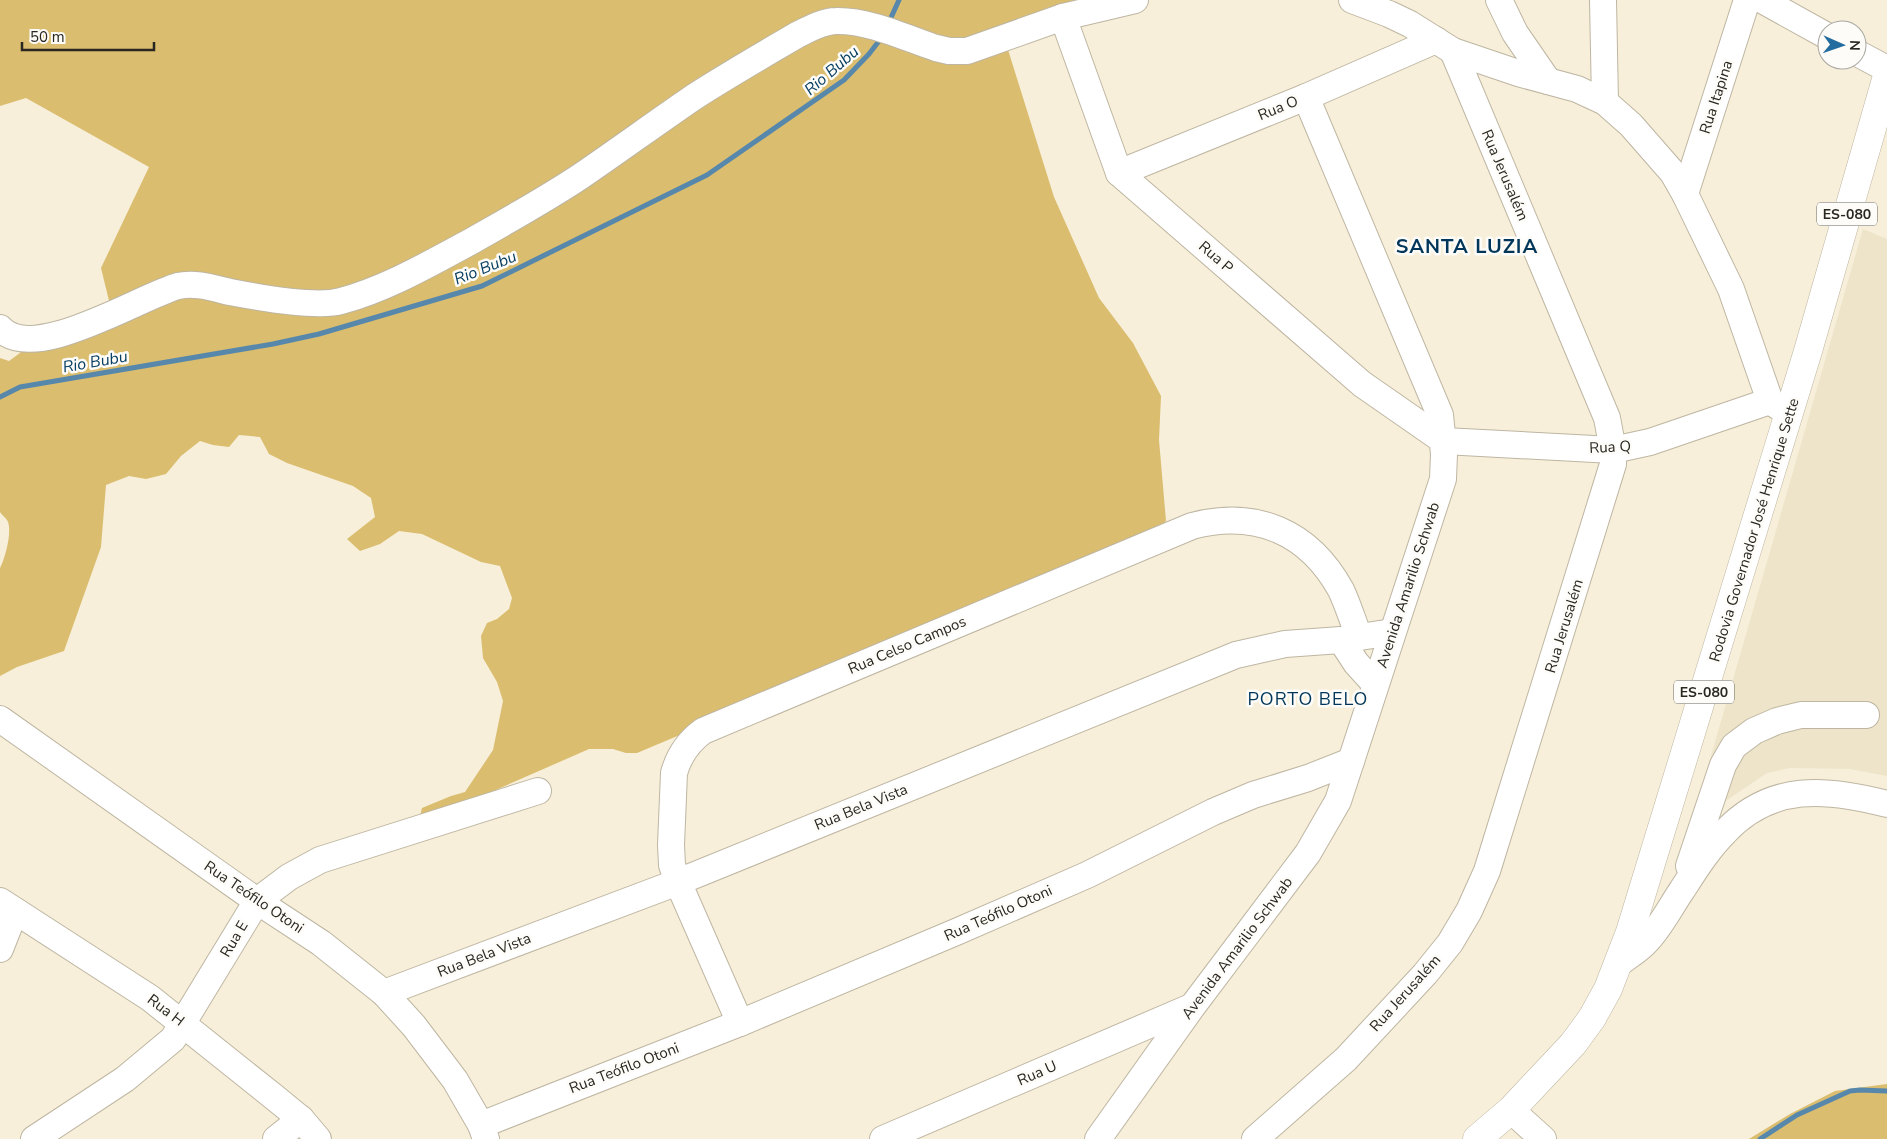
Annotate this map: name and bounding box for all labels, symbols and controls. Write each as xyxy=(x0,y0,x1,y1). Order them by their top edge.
scale bar xyxy=(22,20,155,52)
north arrow xyxy=(1817,20,1867,70)
text: 50 m xyxy=(30,27,65,47)
text: N xyxy=(1845,40,1864,51)
water label: Rio Bubu xyxy=(800,41,864,101)
street label: Rua Itapina xyxy=(1695,58,1737,136)
street label: Rua O xyxy=(1255,91,1301,125)
street label: Rua Jerusalém xyxy=(1477,126,1533,224)
road number: ES-080 xyxy=(1817,202,1877,225)
district label: SANTA LUZIA xyxy=(1396,233,1538,260)
street label: Rua P xyxy=(1194,236,1238,278)
water label: Rio Bubu xyxy=(451,245,520,290)
water label: Rio Bubu xyxy=(61,345,129,379)
street label: Rodovia Governador José Henrique Sette xyxy=(1704,396,1804,664)
street label: Rua Q xyxy=(1589,436,1631,458)
street label: Avenida Amarilio Schwab xyxy=(1372,499,1444,670)
street label: Rua Jerusalém xyxy=(1540,577,1588,675)
street label: Rua Celso Campos xyxy=(845,611,969,679)
road number: ES-080 xyxy=(1674,680,1734,704)
district label: PORTO BELO xyxy=(1248,687,1368,711)
street label: Rua Bela Vista xyxy=(811,779,911,835)
street label: Rua Teófilo Otoni xyxy=(200,856,308,938)
street label: Avenida Amarilio Schwab xyxy=(1177,873,1297,1023)
street label: Rua Teófilo Otoni xyxy=(941,880,1055,946)
street label: Rua E xyxy=(215,917,253,961)
street label: Rua Bela Vista xyxy=(434,928,534,982)
street label: Rua Jerusalém xyxy=(1365,950,1445,1036)
street label: Rua H xyxy=(143,989,189,1031)
street label: Rua Teófilo Otoni xyxy=(566,1038,682,1098)
street label: Rua U xyxy=(1014,1056,1060,1090)

